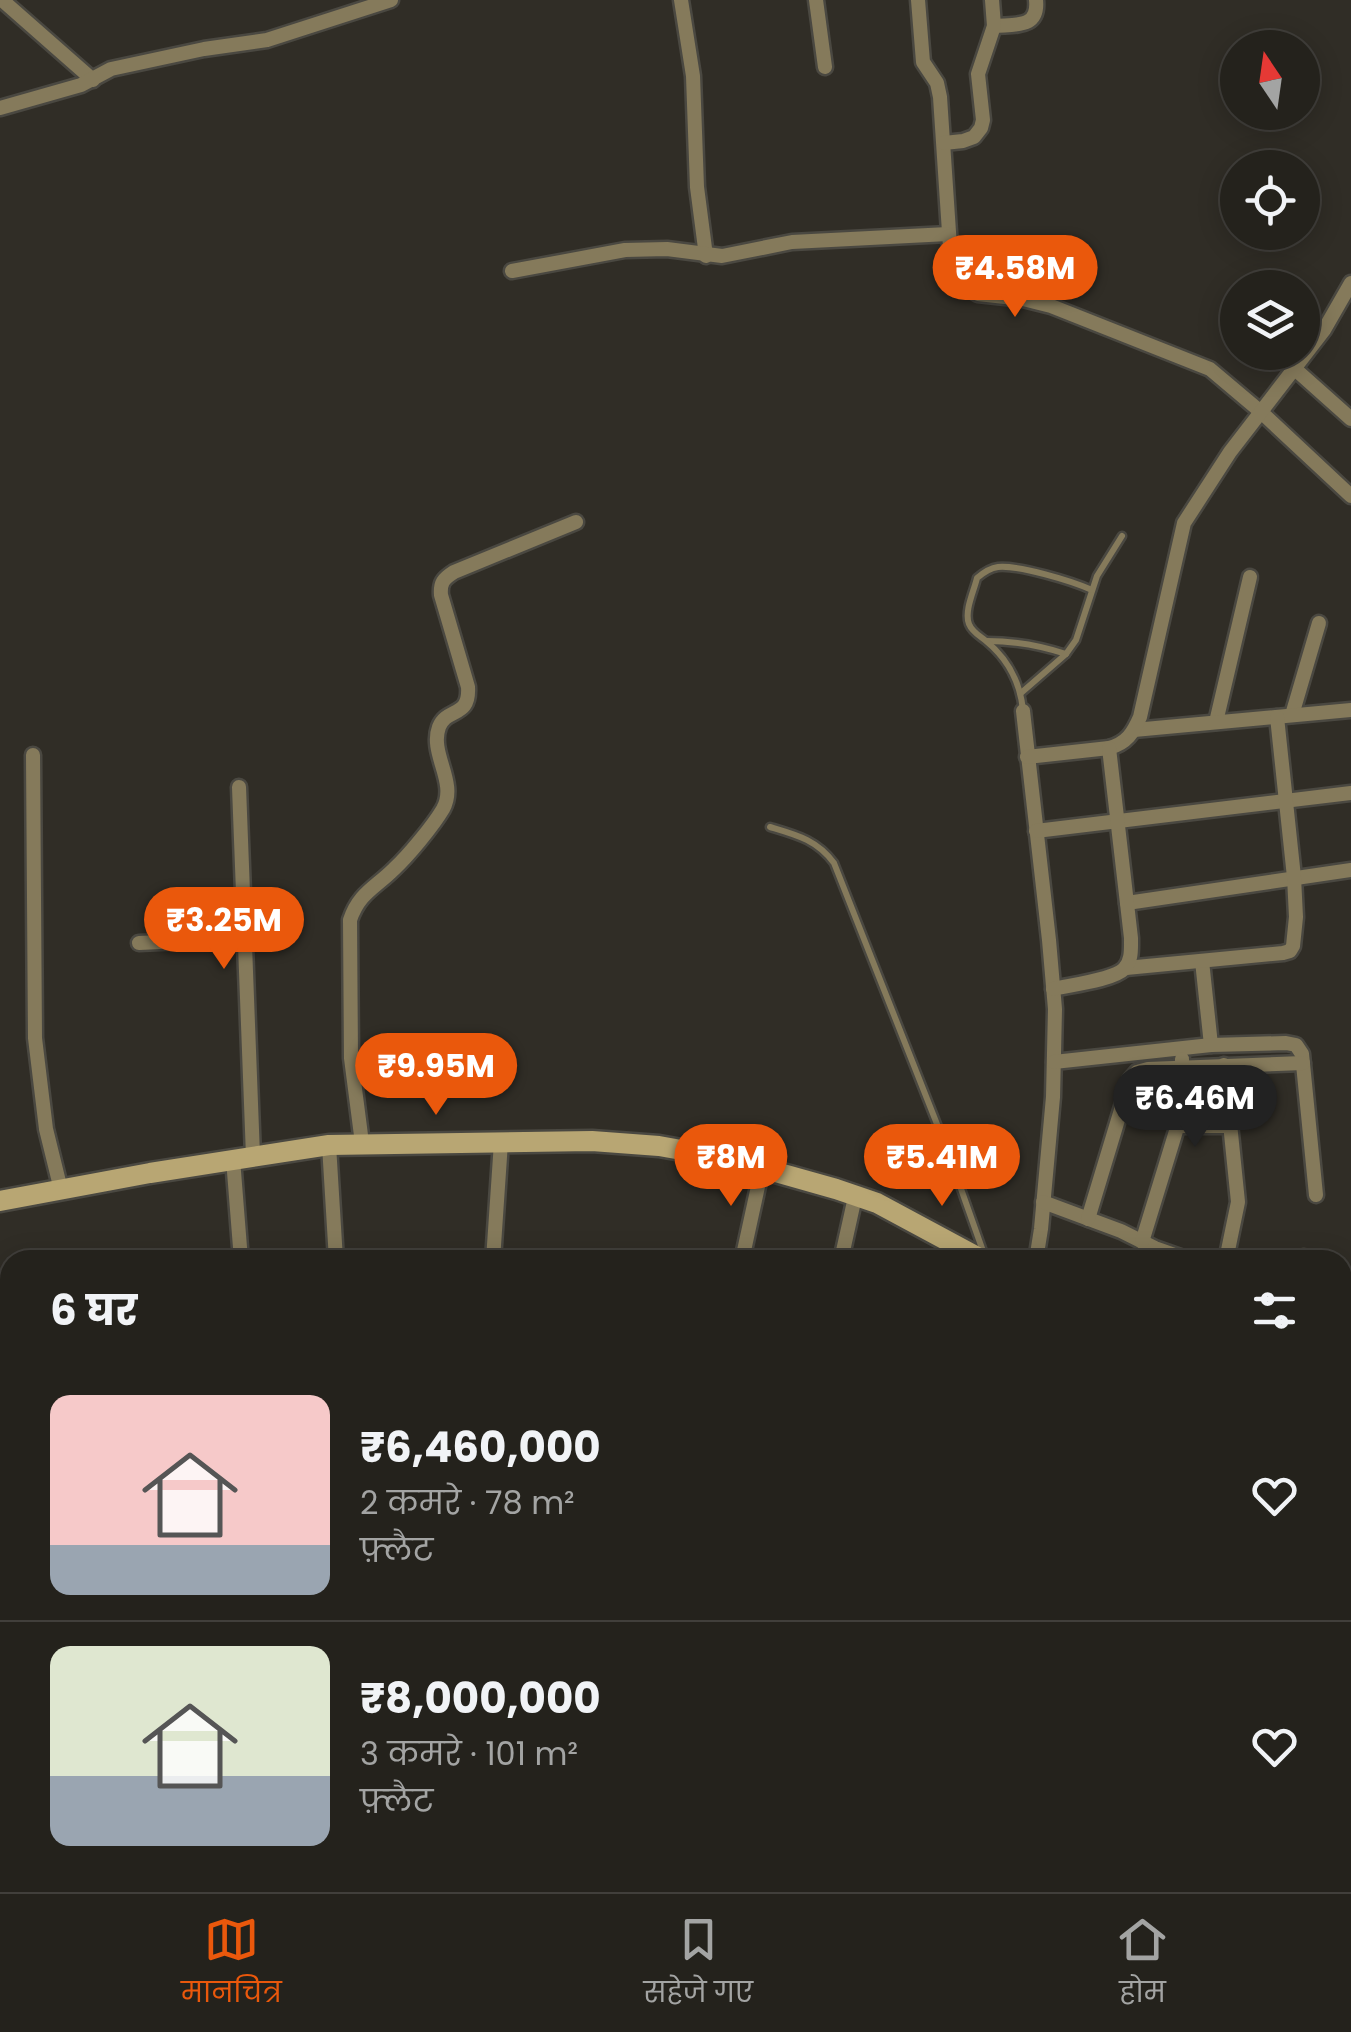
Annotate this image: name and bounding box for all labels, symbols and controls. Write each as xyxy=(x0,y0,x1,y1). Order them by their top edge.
north arrow xyxy=(1220,30,1320,130)
map controls xyxy=(1220,30,1320,370)
button: locate xyxy=(1220,150,1320,250)
pin: ₹4.58M xyxy=(934,235,1096,320)
text: ₹4.58M xyxy=(955,245,1075,290)
button: layers xyxy=(1220,270,1320,370)
pin: ₹3.25M xyxy=(143,887,305,972)
text: ₹3.25M xyxy=(166,897,282,942)
pin: ₹9.95M xyxy=(355,1033,517,1118)
text: ₹9.95M xyxy=(377,1043,495,1088)
pin: ₹6.46M xyxy=(1114,1065,1276,1150)
text: ₹6.46M xyxy=(1135,1075,1255,1120)
pin: ₹8M xyxy=(683,1124,779,1209)
pin: ₹5.41M xyxy=(861,1124,1023,1209)
text: ₹8M xyxy=(696,1134,766,1179)
text: ₹5.41M xyxy=(886,1134,998,1179)
text: 6 घर xyxy=(50,1281,137,1340)
icon: filters xyxy=(1247,1283,1302,1338)
text: ₹6,460,000 xyxy=(360,1418,601,1477)
icon: home xyxy=(130,1435,250,1555)
icon: heart xyxy=(1247,1468,1302,1523)
text: 2 कमरे · 78 m² xyxy=(360,1480,575,1525)
text: फ़्लैट xyxy=(360,1528,433,1573)
text: ₹8,000,000 xyxy=(360,1669,601,1728)
icon: home xyxy=(130,1686,250,1806)
icon: heart xyxy=(1247,1719,1302,1774)
text: 3 कमरे · 101 m² xyxy=(360,1731,578,1776)
text: फ़्लैट xyxy=(360,1779,433,1824)
tab: मानचित्र xyxy=(181,1912,282,2014)
tab: सहेजे गए xyxy=(644,1912,753,2014)
tab: होम xyxy=(1115,1912,1170,2014)

